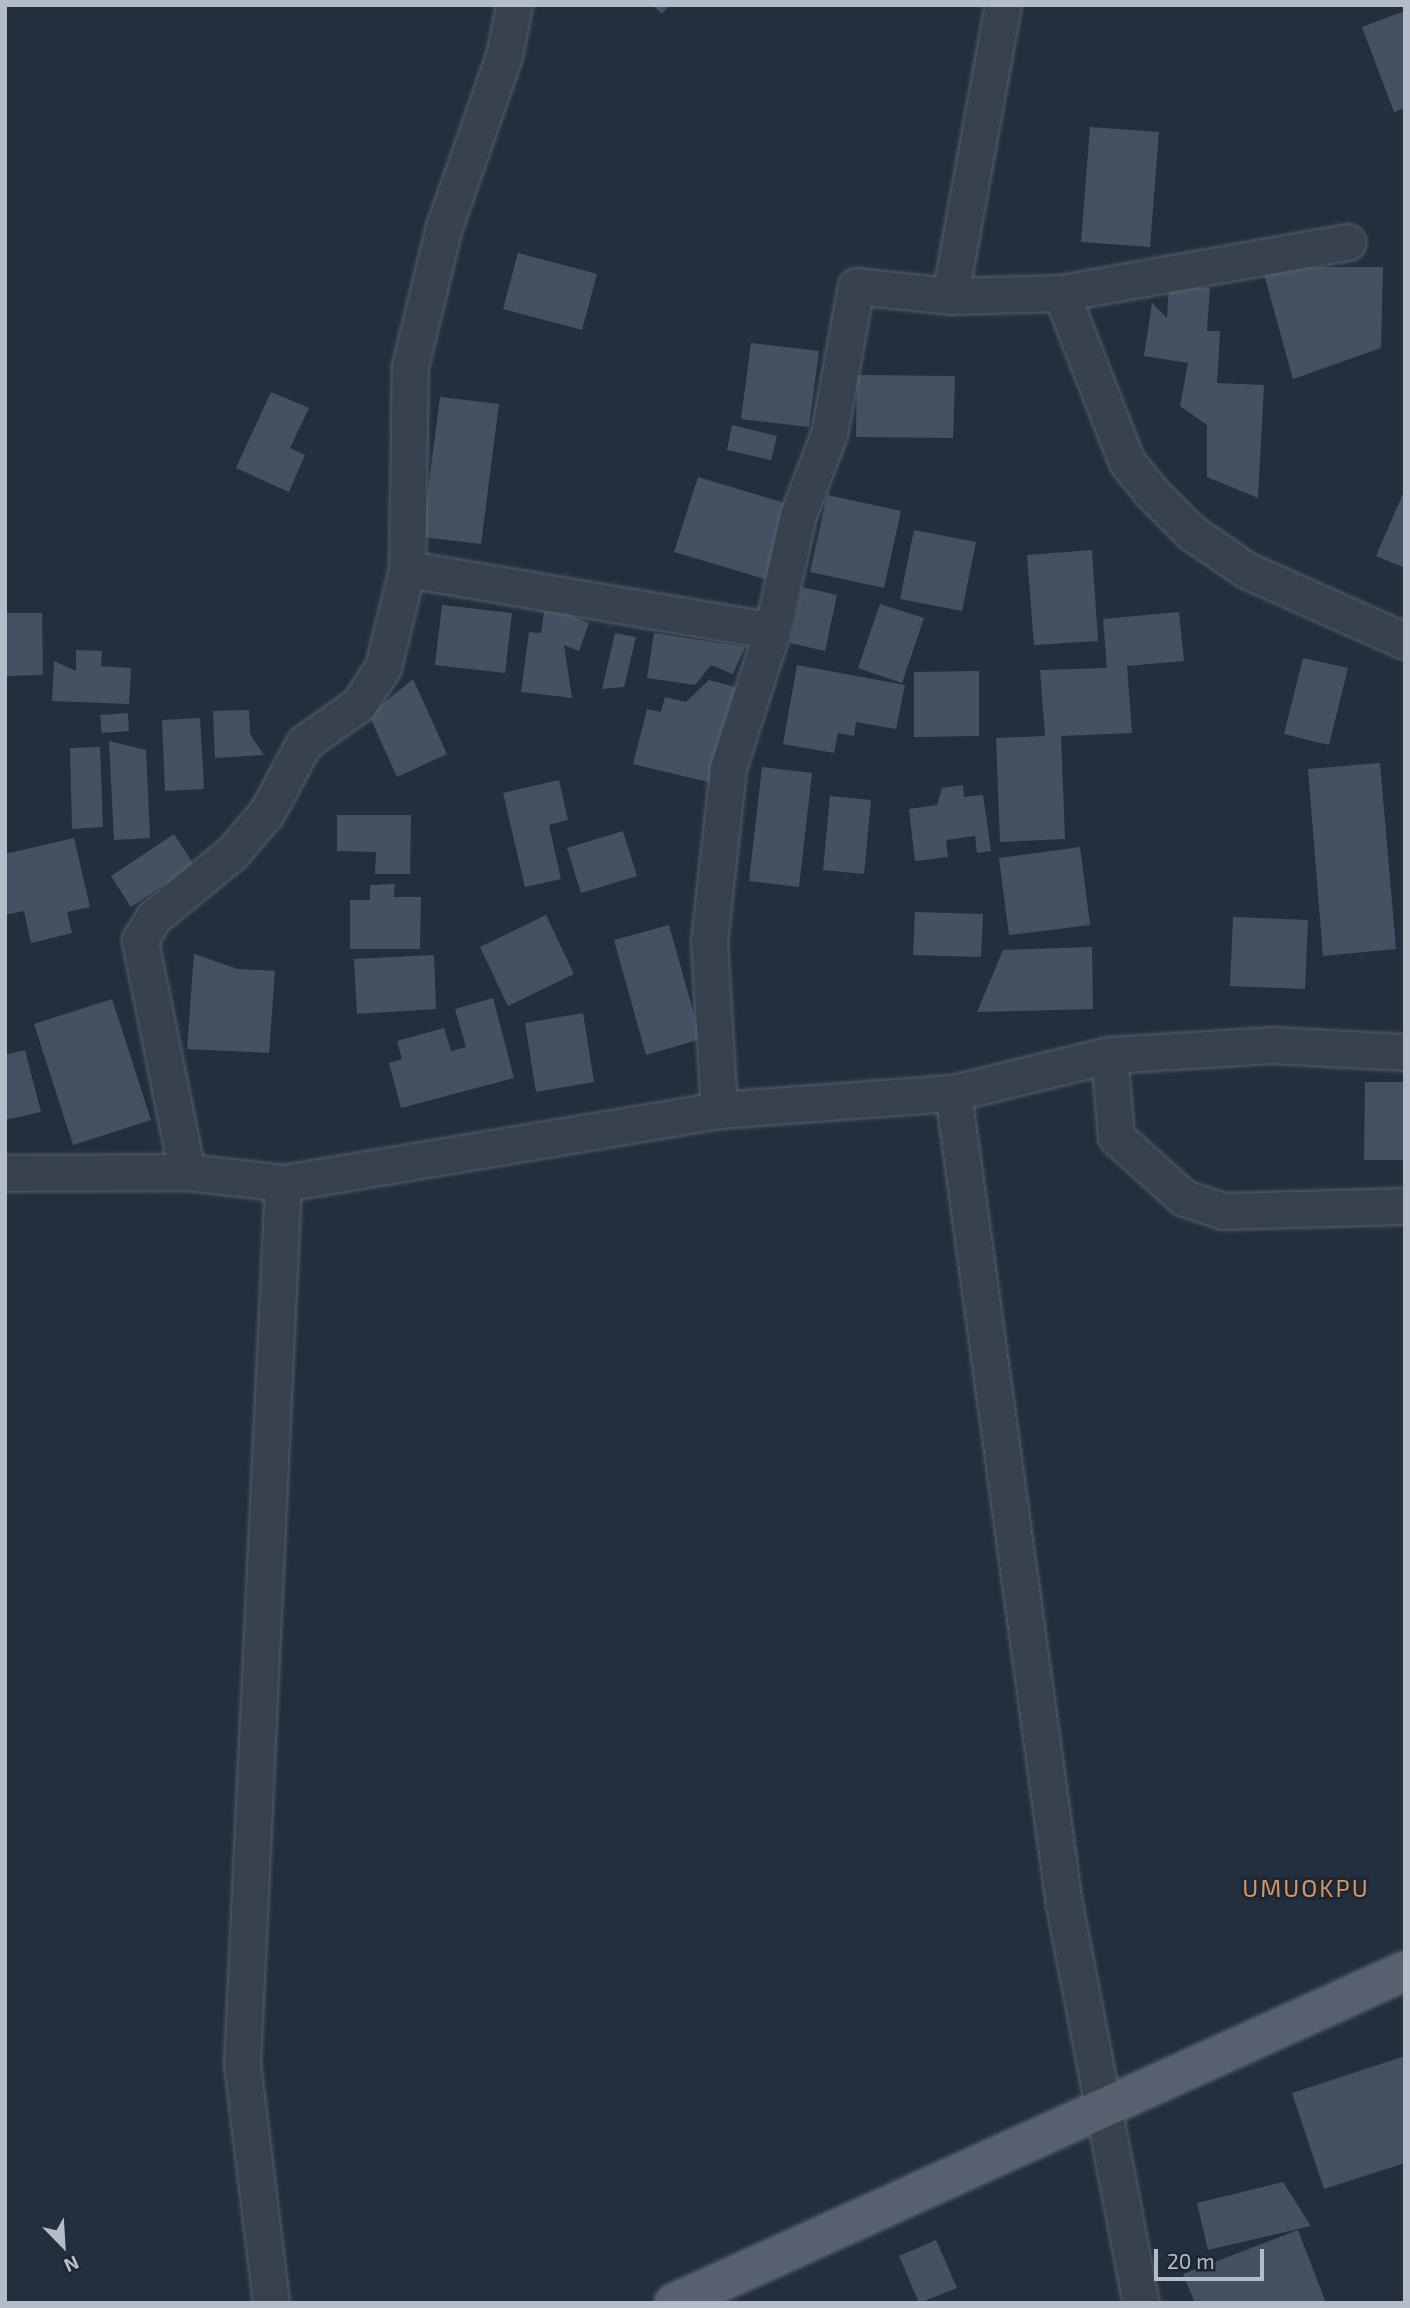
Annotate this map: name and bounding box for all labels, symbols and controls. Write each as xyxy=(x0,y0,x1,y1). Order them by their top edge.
district label: UMUOKPU xyxy=(1243,1874,1369,1902)
north arrow xyxy=(28,2210,98,2280)
scale bar xyxy=(1158,2234,1268,2278)
text: 20 m xyxy=(1167,2248,1215,2273)
text: N xyxy=(61,2251,83,2278)

